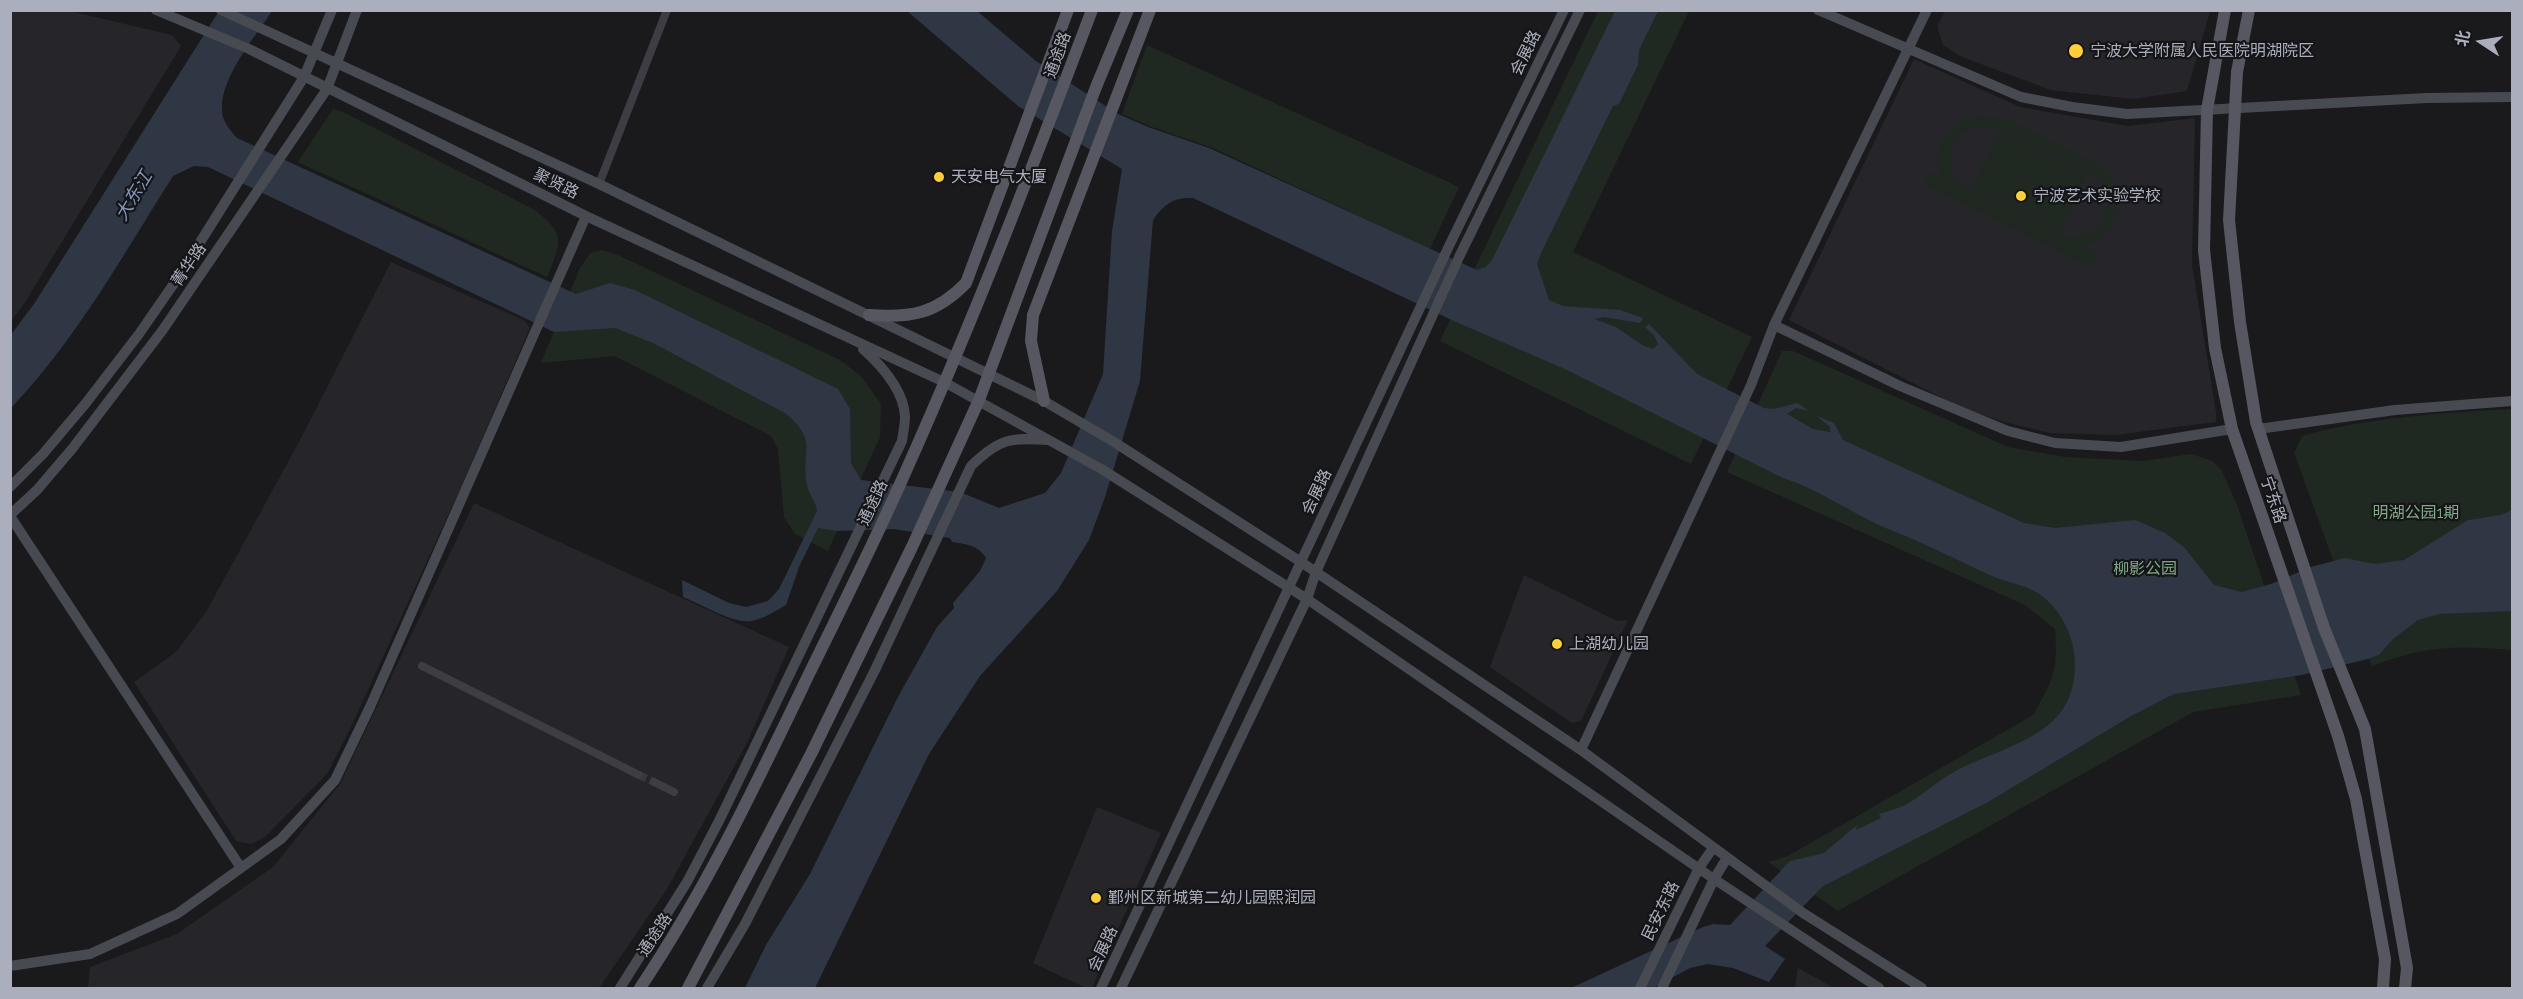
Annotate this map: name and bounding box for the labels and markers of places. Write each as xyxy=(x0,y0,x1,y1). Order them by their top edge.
place label: 宁波大学附属人民医院明湖院区 xyxy=(2090,41,2314,61)
marker: 宁波大学附属人民医院明湖院区 xyxy=(2067,42,2085,60)
place label: 天安电气大厦 xyxy=(951,167,1047,187)
marker: 天安电气大厦 xyxy=(932,170,946,184)
place label: 宁波艺术实验学校 xyxy=(2033,186,2161,206)
marker: 宁波艺术实验学校 xyxy=(2014,189,2028,203)
place label: 上湖幼儿园 xyxy=(1569,634,1649,654)
marker: 上湖幼儿园 xyxy=(1550,637,1564,651)
place label: 鄞州区新城第二幼儿园熙润园 xyxy=(1108,888,1316,908)
marker: 鄞州区新城第二幼儿园熙润园 xyxy=(1089,891,1103,905)

